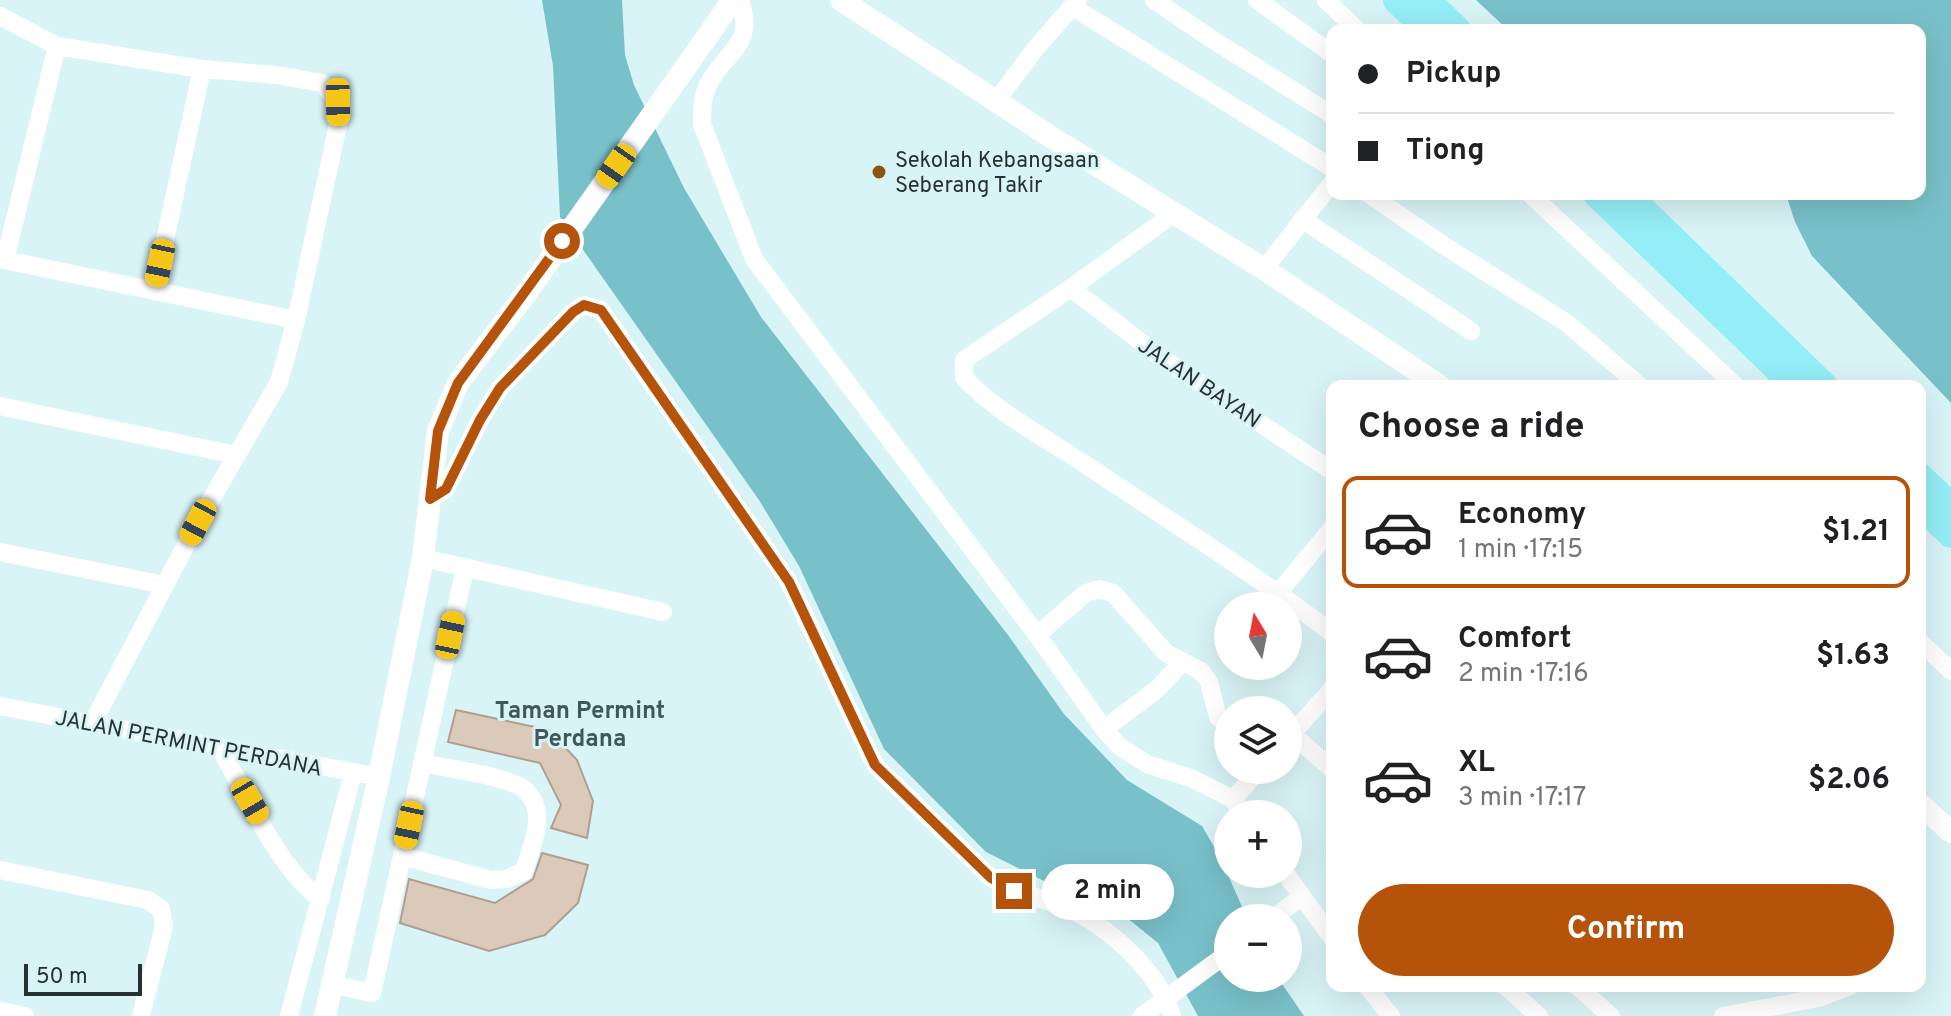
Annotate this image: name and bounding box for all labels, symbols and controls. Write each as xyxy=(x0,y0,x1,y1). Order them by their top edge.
text: Pickup xyxy=(1406,56,1501,93)
car xyxy=(326,78,350,126)
text: Tiong xyxy=(1406,133,1485,170)
car xyxy=(592,139,640,193)
place label: Sekolah Kebangsaan Seberang Takir xyxy=(895,148,1099,200)
marker: Sekolah Kebangsaan Seberang Takir xyxy=(870,163,888,181)
route start xyxy=(544,223,580,259)
car xyxy=(143,237,177,289)
street label: JALAN BAYAN xyxy=(1132,333,1265,435)
text: Choose a ride xyxy=(1358,405,1584,451)
car xyxy=(176,495,220,549)
icon: car xyxy=(1362,496,1434,568)
text: Economy xyxy=(1458,497,1586,534)
text: $1.21 xyxy=(1822,514,1890,551)
text: 1 min · 17:15 xyxy=(1458,534,1583,567)
north arrow xyxy=(1214,592,1302,680)
map controls xyxy=(1214,592,1302,992)
car xyxy=(433,609,467,661)
icon: car xyxy=(1362,620,1434,692)
text: Comfort xyxy=(1458,621,1571,658)
text: $1.63 xyxy=(1816,638,1890,675)
text: 2 min · 17:16 xyxy=(1458,658,1589,691)
button: layers xyxy=(1214,696,1302,784)
district label: Taman Permint Perdana xyxy=(495,697,665,755)
street label: JALAN PERMINT PERDANA xyxy=(53,705,324,784)
icon: car xyxy=(1362,744,1434,816)
text: XL xyxy=(1458,745,1495,782)
text: $2.06 xyxy=(1808,762,1890,799)
car xyxy=(228,774,272,828)
text: 3 min · 17:17 xyxy=(1458,782,1586,815)
car xyxy=(392,799,426,851)
button: + xyxy=(1214,800,1302,888)
callout: 2 min xyxy=(1042,863,1174,919)
route end xyxy=(996,873,1032,909)
text: 2 min xyxy=(1074,875,1142,908)
button: Confirm xyxy=(1358,884,1894,976)
button: − xyxy=(1214,904,1302,992)
scale bar xyxy=(24,960,142,996)
text: 50 m xyxy=(36,964,88,991)

